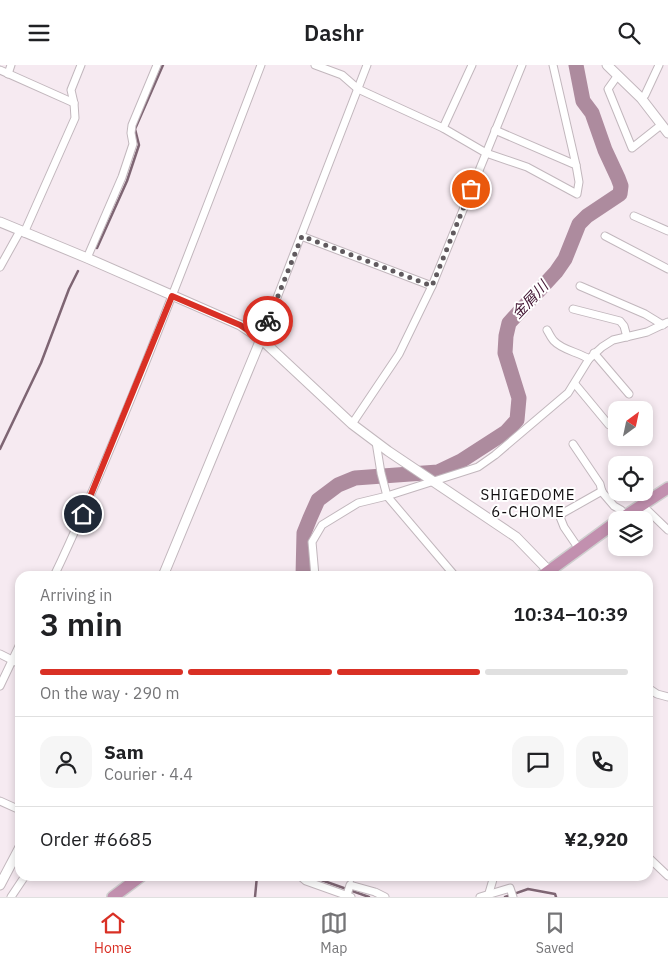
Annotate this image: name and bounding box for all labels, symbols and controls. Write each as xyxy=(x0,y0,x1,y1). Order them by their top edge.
text: Dashr xyxy=(304,18,364,47)
icon: menu xyxy=(25,19,53,47)
icon: search xyxy=(615,19,643,47)
pin xyxy=(450,168,492,210)
icon: bag xyxy=(457,175,485,203)
water label: 金屑川 xyxy=(507,275,553,323)
courier xyxy=(243,296,293,346)
icon: bike xyxy=(254,307,282,335)
north arrow xyxy=(608,401,652,446)
map controls xyxy=(608,401,653,556)
button: locate xyxy=(608,456,653,501)
district label: SHIGEDOME 6-CHOME xyxy=(480,485,576,521)
pin xyxy=(62,493,104,535)
icon: home xyxy=(69,500,97,528)
button: layers xyxy=(608,511,653,556)
text: Arriving in xyxy=(40,585,112,605)
text: 10:34–10:39 xyxy=(514,602,628,626)
text: 3 min xyxy=(40,603,123,645)
text: On the way · 290 m xyxy=(40,683,179,703)
button: person xyxy=(40,736,92,788)
button: chat xyxy=(512,736,564,788)
button: phone xyxy=(576,736,628,788)
text: Sam xyxy=(104,740,144,764)
text: Courier · 4.4 xyxy=(104,764,193,784)
text: Order #6685 xyxy=(40,827,152,851)
text: ¥2,920 xyxy=(564,827,628,851)
tab: Home xyxy=(94,909,132,957)
tab: Map xyxy=(320,909,348,957)
tab: Saved xyxy=(536,909,574,957)

